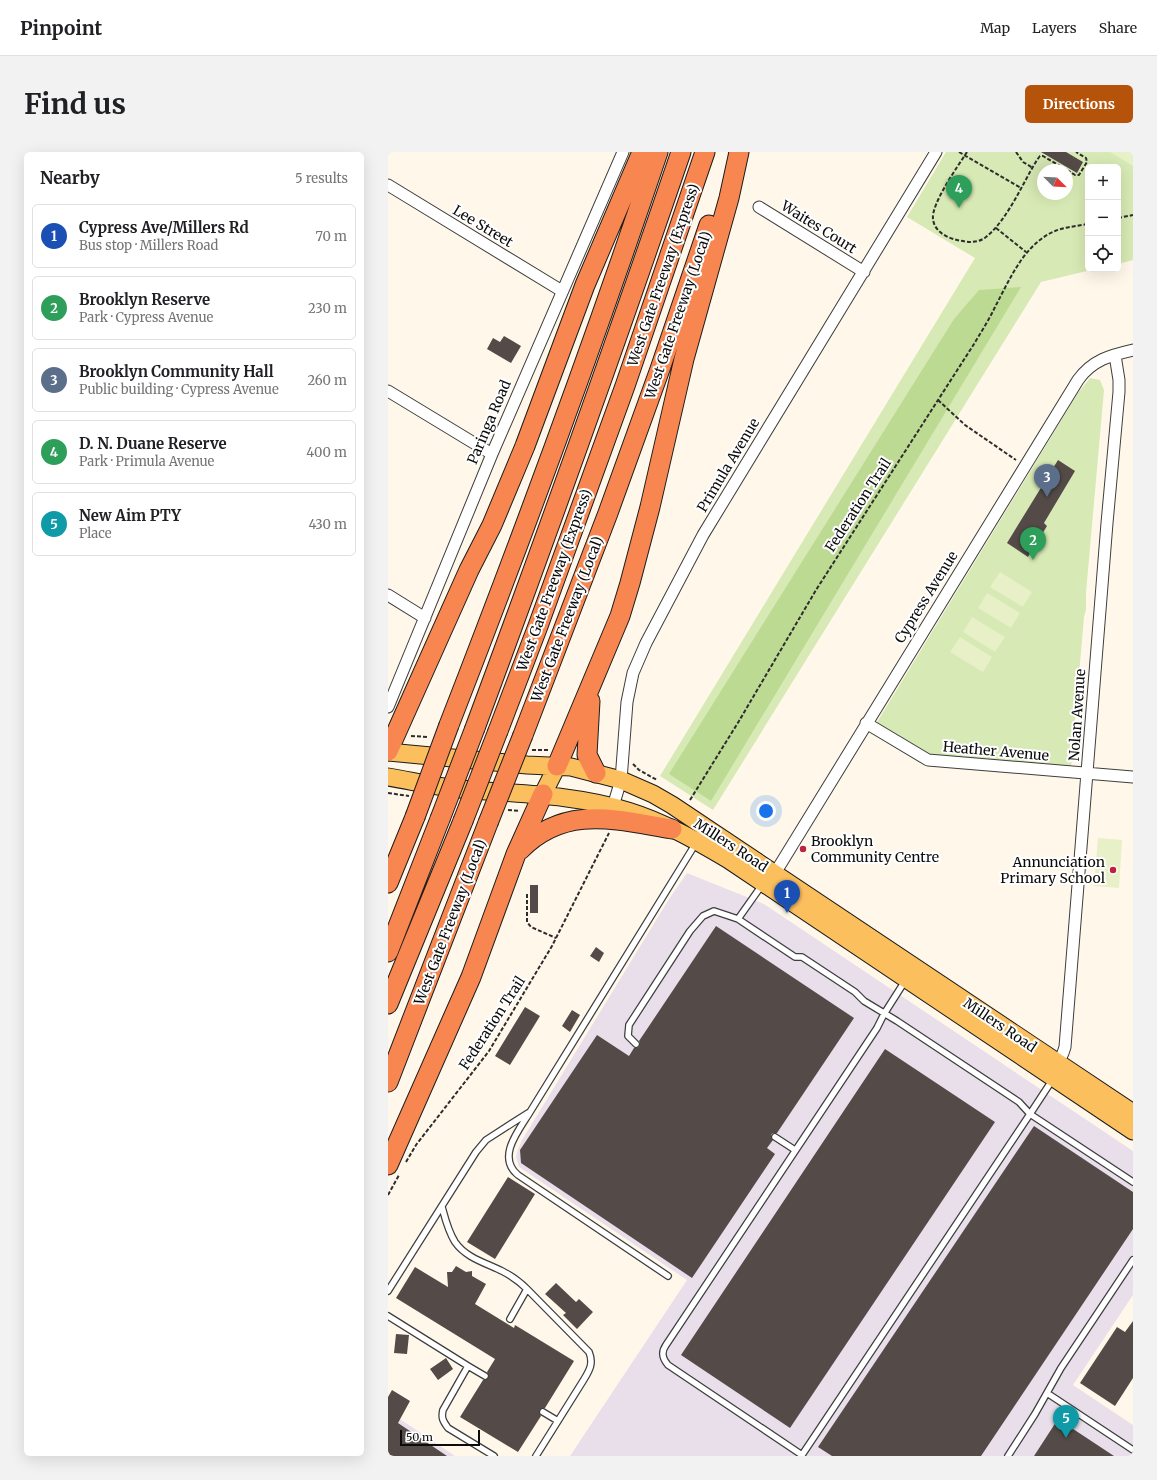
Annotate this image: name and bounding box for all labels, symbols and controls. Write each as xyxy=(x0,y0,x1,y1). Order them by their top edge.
text: Pinpoint xyxy=(20,16,102,40)
text: Map xyxy=(980,19,1010,37)
text: Layers xyxy=(1032,19,1077,37)
text: Share xyxy=(1099,19,1137,37)
button: Directions xyxy=(1025,85,1133,123)
text: Find us xyxy=(24,86,126,122)
north arrow xyxy=(1037,164,1073,200)
map controls xyxy=(1085,164,1121,272)
button: + xyxy=(1085,164,1121,200)
text: Nearby xyxy=(40,167,100,189)
text: 5 results xyxy=(295,170,348,187)
pin: 4 xyxy=(946,175,972,208)
street label: West Gate Freeway (Express) xyxy=(623,181,703,370)
street label: Waites Court xyxy=(777,196,861,258)
button: − xyxy=(1085,200,1121,236)
street label: Lee Street xyxy=(450,201,517,251)
text: Cypress Ave/Millers Rd xyxy=(79,218,249,237)
text: 1 xyxy=(51,228,57,245)
text: 70 m xyxy=(316,228,347,245)
street label: West Gate Freeway (Local) xyxy=(640,229,715,402)
button: locate xyxy=(1085,236,1121,272)
text: Bus stop · Millers Road xyxy=(79,237,218,254)
text: Brooklyn Reserve xyxy=(79,290,210,309)
text: 2 xyxy=(50,300,58,317)
text: 230 m xyxy=(308,300,347,317)
text: Park · Cypress Avenue xyxy=(79,309,213,326)
text: Brooklyn Community Hall xyxy=(79,362,274,381)
text: 3 xyxy=(50,372,58,389)
text: 260 m xyxy=(307,372,347,389)
street label: Paringa Road xyxy=(463,377,515,467)
text: Public building · Cypress Avenue xyxy=(79,381,279,398)
street label: Primula Avenue xyxy=(693,415,763,515)
text: D. N. Duane Reserve xyxy=(79,434,227,453)
text: 4 xyxy=(50,444,58,461)
text: 400 m xyxy=(306,444,347,461)
text: Park · Primula Avenue xyxy=(79,453,214,470)
street label: Federation Trail xyxy=(821,454,895,555)
pin: 3 xyxy=(1034,464,1060,497)
street label: West Gate Freeway (Express) xyxy=(512,487,595,674)
text: New Aim PTY xyxy=(79,506,181,525)
text: 5 xyxy=(50,516,58,533)
text: 430 m xyxy=(308,516,347,533)
text: Place xyxy=(79,525,112,542)
pin: 2 xyxy=(1020,527,1046,560)
street label: West Gate Freeway (Local) xyxy=(527,533,607,705)
street label: Cypress Avenue xyxy=(890,548,962,646)
street label: Nolan Avenue xyxy=(1065,668,1089,762)
street label: Heather Avenue xyxy=(942,737,1050,765)
your location xyxy=(756,801,776,821)
street label: Millers Road xyxy=(691,814,772,876)
place label: Brooklyn Community Centre xyxy=(811,832,939,866)
street label: West Gate Freeway (Local) xyxy=(410,836,490,1008)
marker: Brooklyn Community Centre xyxy=(798,844,808,854)
place label: Annunciation Primary School xyxy=(1000,853,1106,887)
marker: Annunciation Primary School xyxy=(1108,865,1118,875)
pin: 1 xyxy=(774,880,800,913)
street label: Federation Trail xyxy=(455,972,529,1073)
street label: Millers Road xyxy=(960,994,1041,1056)
pin: 5 xyxy=(1053,1405,1079,1438)
scale bar xyxy=(400,1428,480,1447)
text: 50 m xyxy=(406,1430,433,1444)

